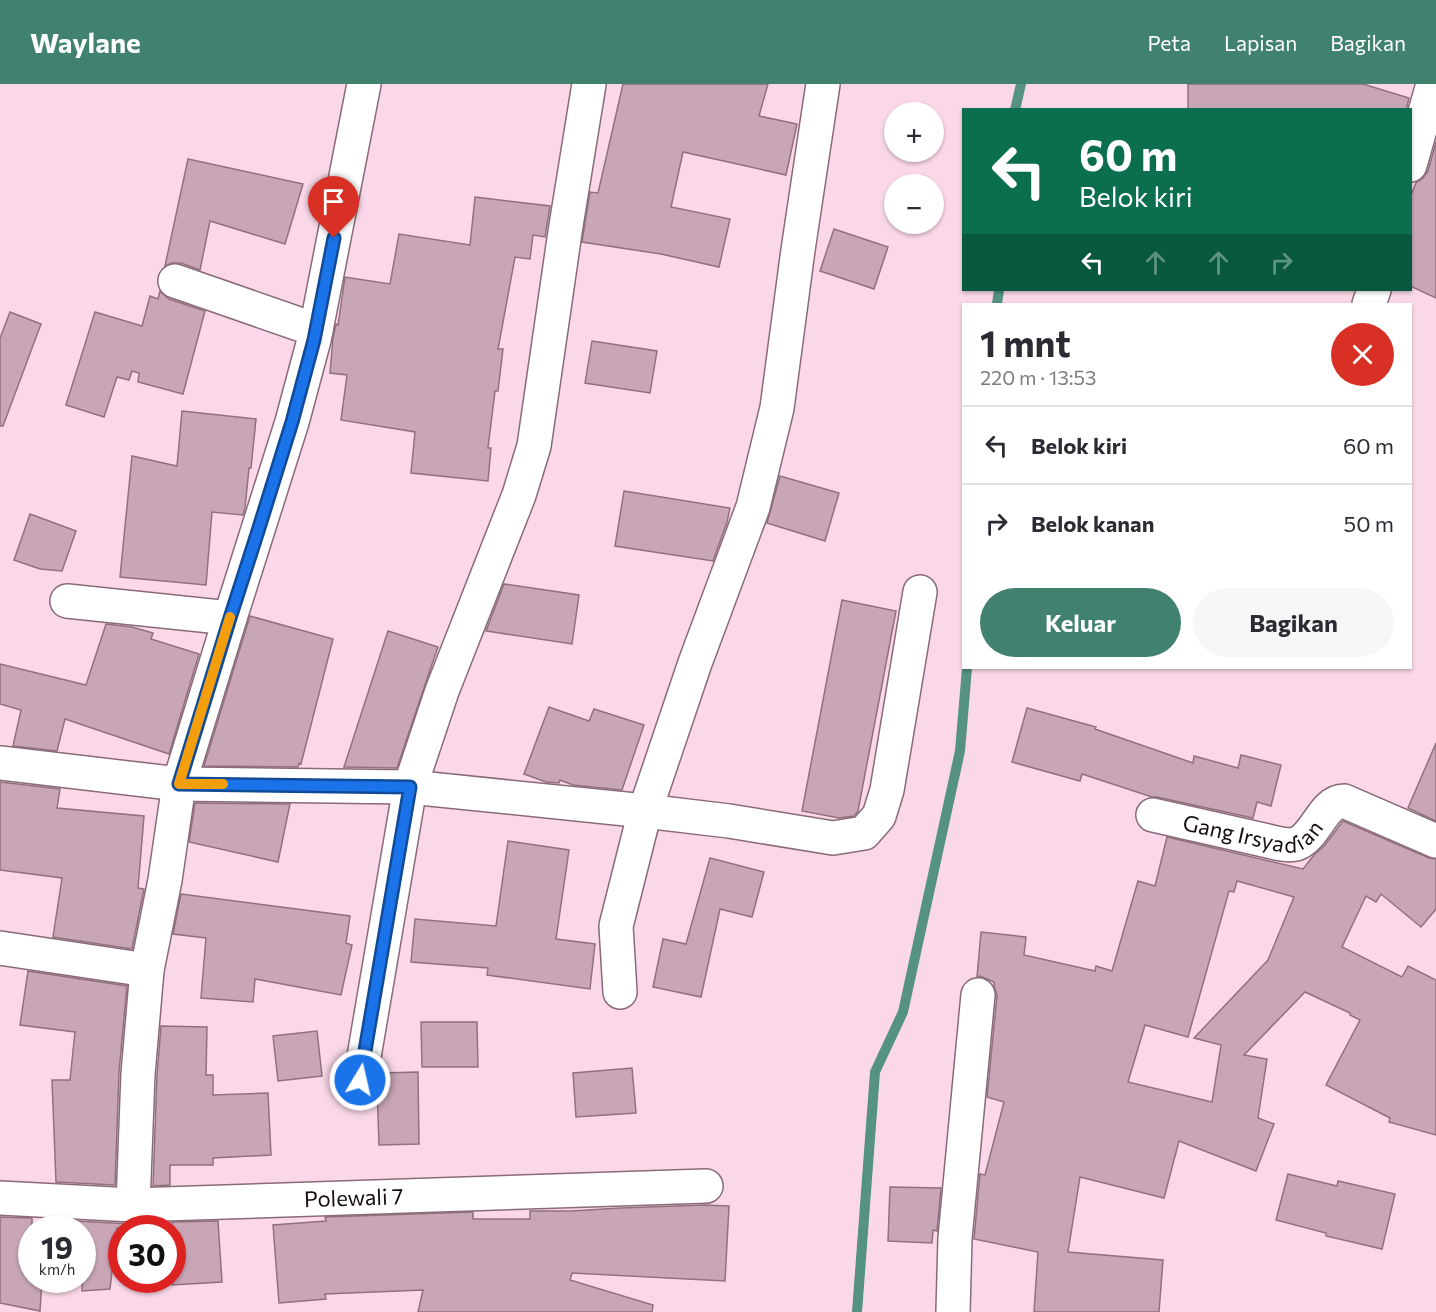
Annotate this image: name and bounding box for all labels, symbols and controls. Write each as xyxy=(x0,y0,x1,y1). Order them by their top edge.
text: Waylane xyxy=(30,25,141,59)
text: Peta xyxy=(1148,30,1191,55)
text: Lapisan xyxy=(1224,30,1297,55)
text: Bagikan xyxy=(1330,30,1406,55)
map controls xyxy=(884,102,944,234)
button: + xyxy=(884,102,944,162)
text: 60 m xyxy=(1079,128,1178,180)
icon: left xyxy=(980,132,1058,210)
button: − xyxy=(884,174,944,234)
pin xyxy=(308,176,359,238)
text: Belok kiri xyxy=(1079,180,1193,213)
icon: arrive xyxy=(317,185,350,218)
icon: left xyxy=(1076,246,1109,279)
icon: ahead xyxy=(1139,246,1172,279)
icon: ahead xyxy=(1202,246,1235,279)
icon: right xyxy=(1265,246,1298,279)
text: 1 mnt xyxy=(980,320,1071,364)
button: close xyxy=(1331,323,1394,386)
text: 220 m · 13:53 xyxy=(980,365,1096,389)
icon: left xyxy=(980,429,1013,462)
text: Belok kiri xyxy=(1031,432,1127,459)
text: 60 m xyxy=(1343,432,1394,459)
icon: right xyxy=(980,507,1013,540)
text: Belok kanan xyxy=(1031,510,1154,537)
text: 50 m xyxy=(1344,510,1394,537)
button: Keluar xyxy=(980,588,1181,657)
button: Bagikan xyxy=(1193,588,1394,657)
street label: Gang Irsyadian xyxy=(1175,803,1321,831)
text: Gang Irsyadian xyxy=(1180,808,1328,858)
position arrow xyxy=(328,1048,392,1112)
street label: Polewali 7 xyxy=(303,1182,404,1212)
speed limit sign: 30 xyxy=(108,1215,186,1293)
text: 19 xyxy=(41,1228,73,1265)
text: km/h xyxy=(39,1260,75,1278)

